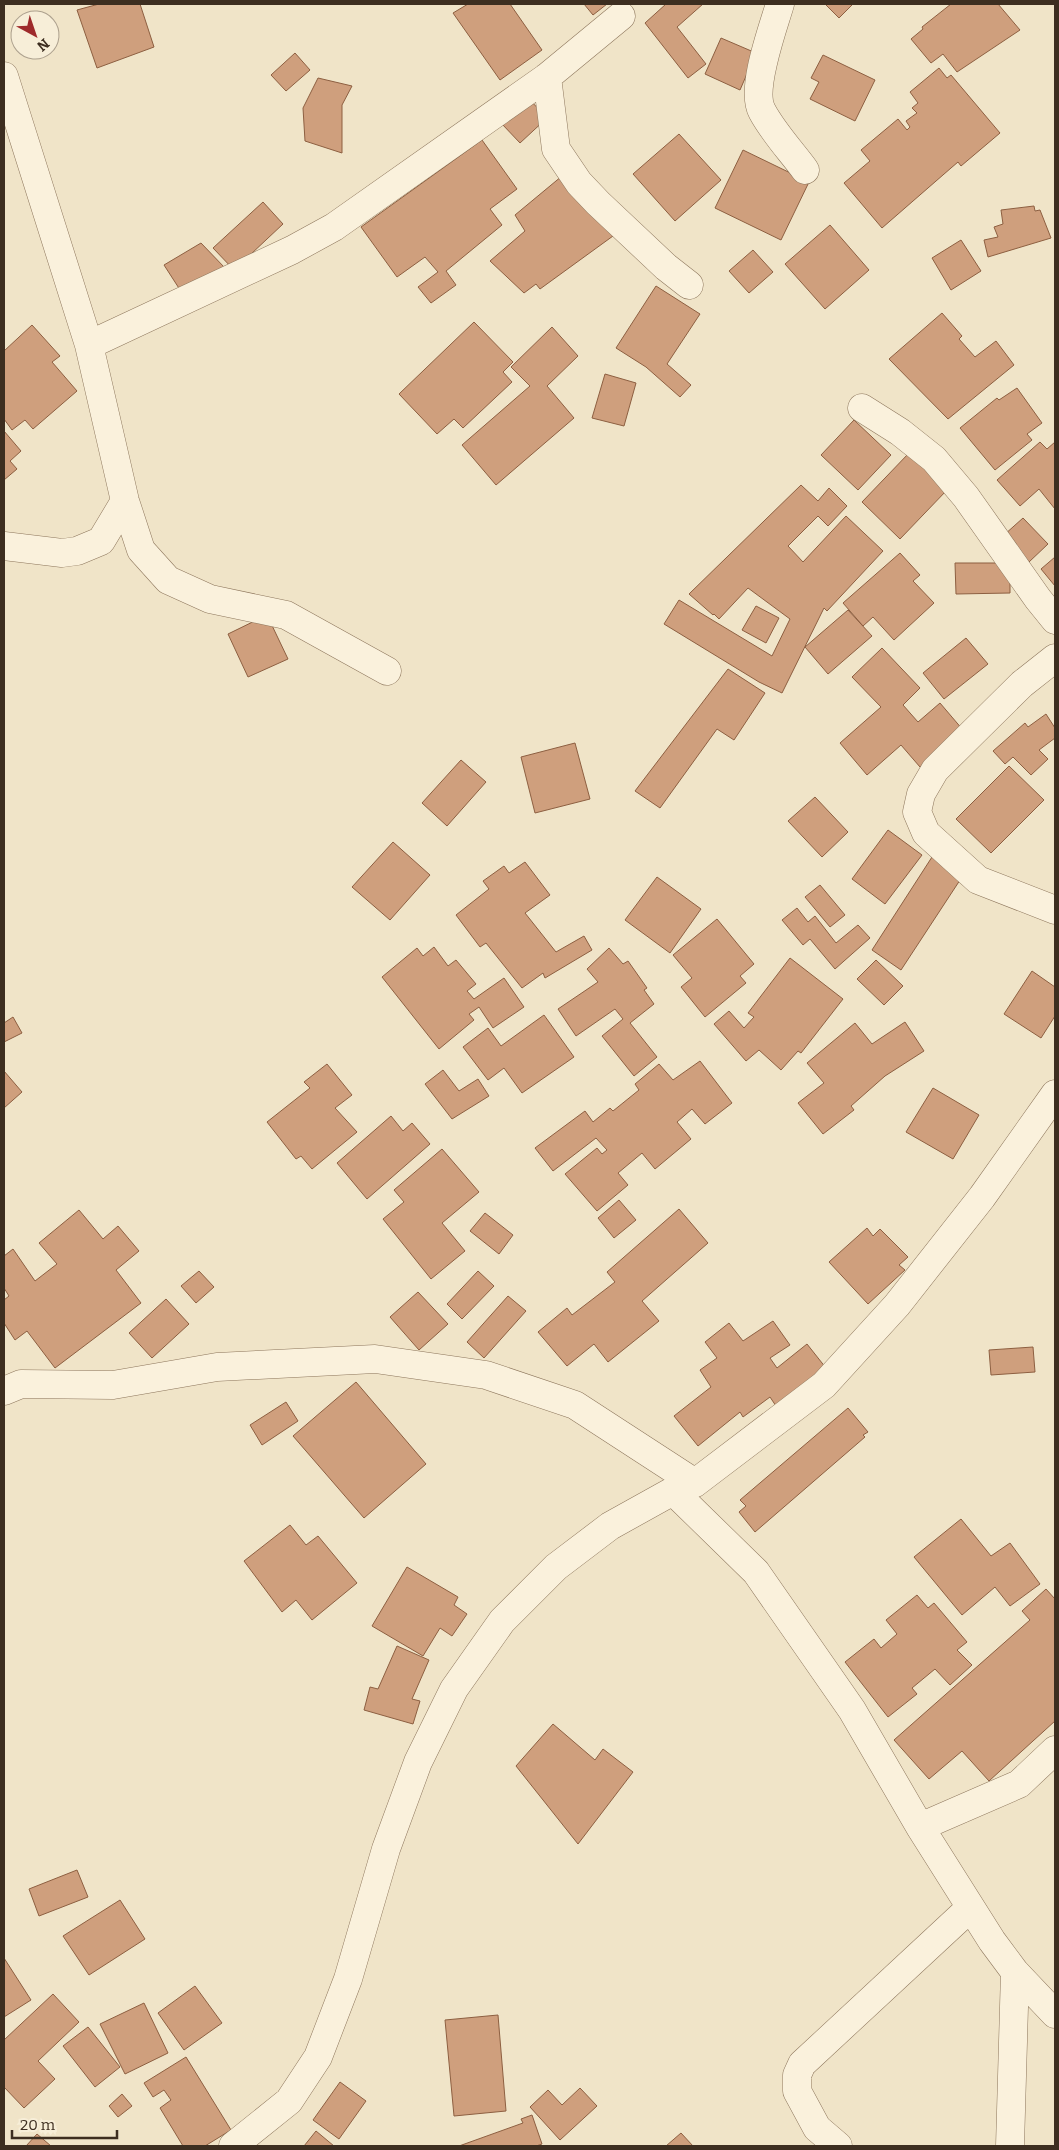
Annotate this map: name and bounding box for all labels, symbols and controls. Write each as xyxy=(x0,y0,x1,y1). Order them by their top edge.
north arrow xyxy=(10,10,60,60)
text: N xyxy=(33,35,53,55)
scale bar xyxy=(12,2108,118,2140)
text: 20 m xyxy=(20,2116,56,2134)

